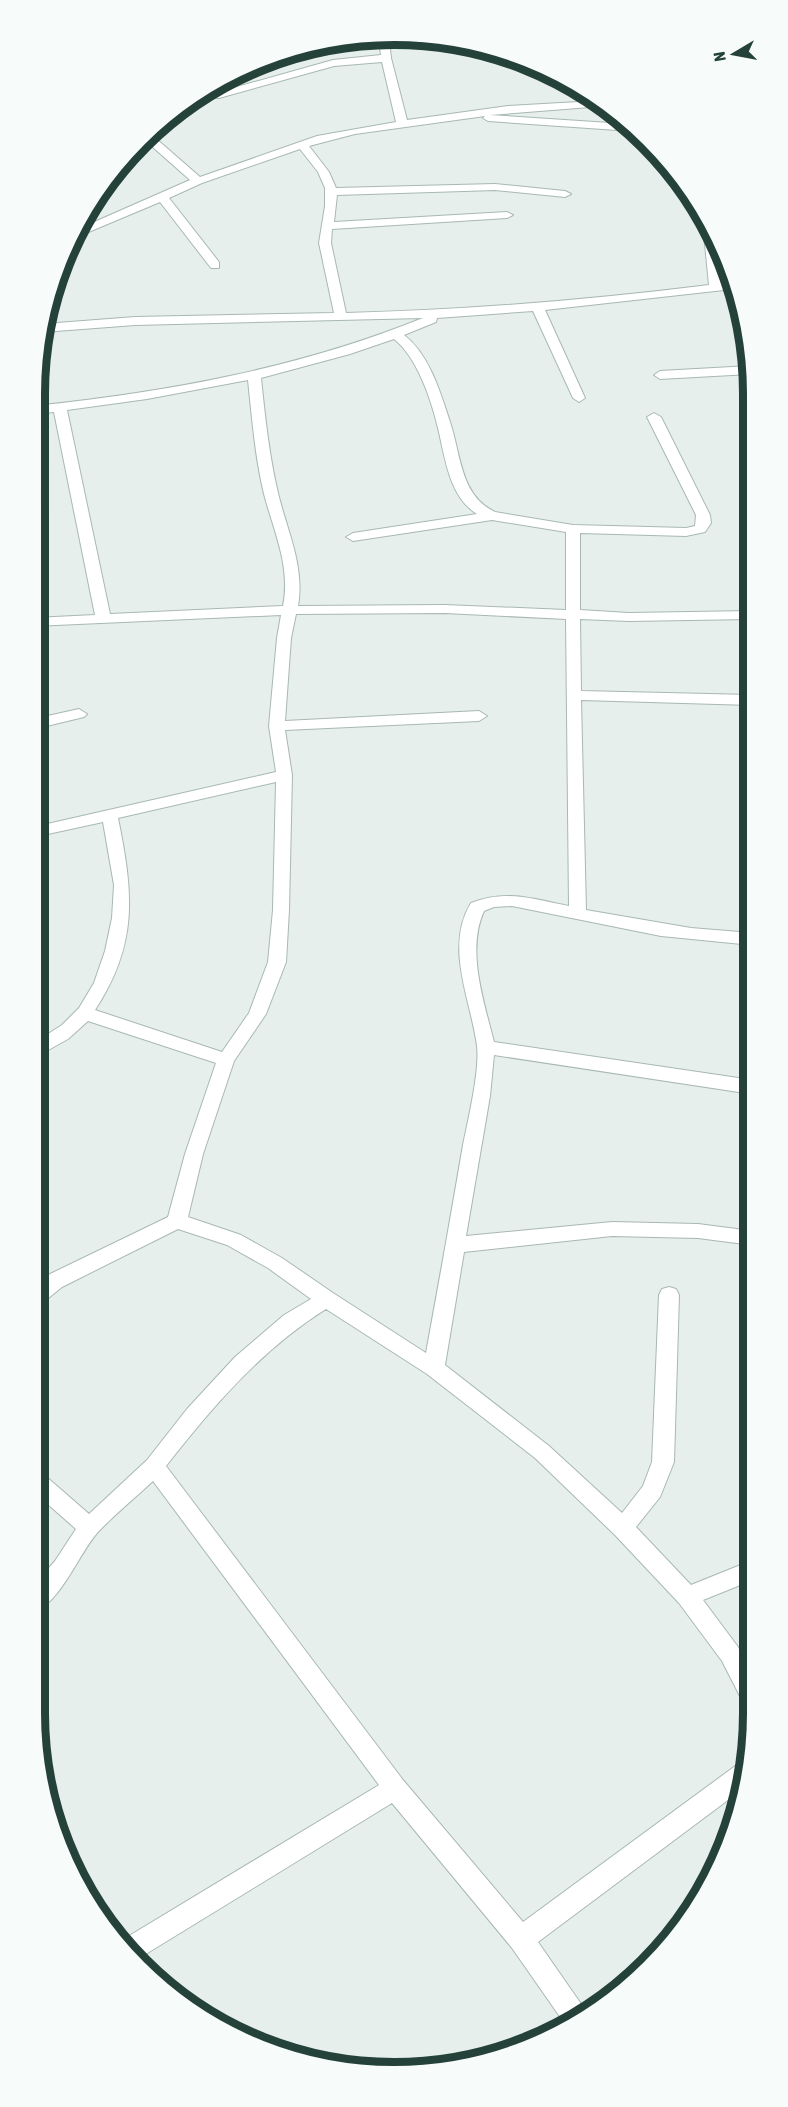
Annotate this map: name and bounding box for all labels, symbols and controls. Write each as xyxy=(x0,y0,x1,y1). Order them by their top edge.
north arrow xyxy=(704,24,764,84)
text: N xyxy=(710,50,729,63)

